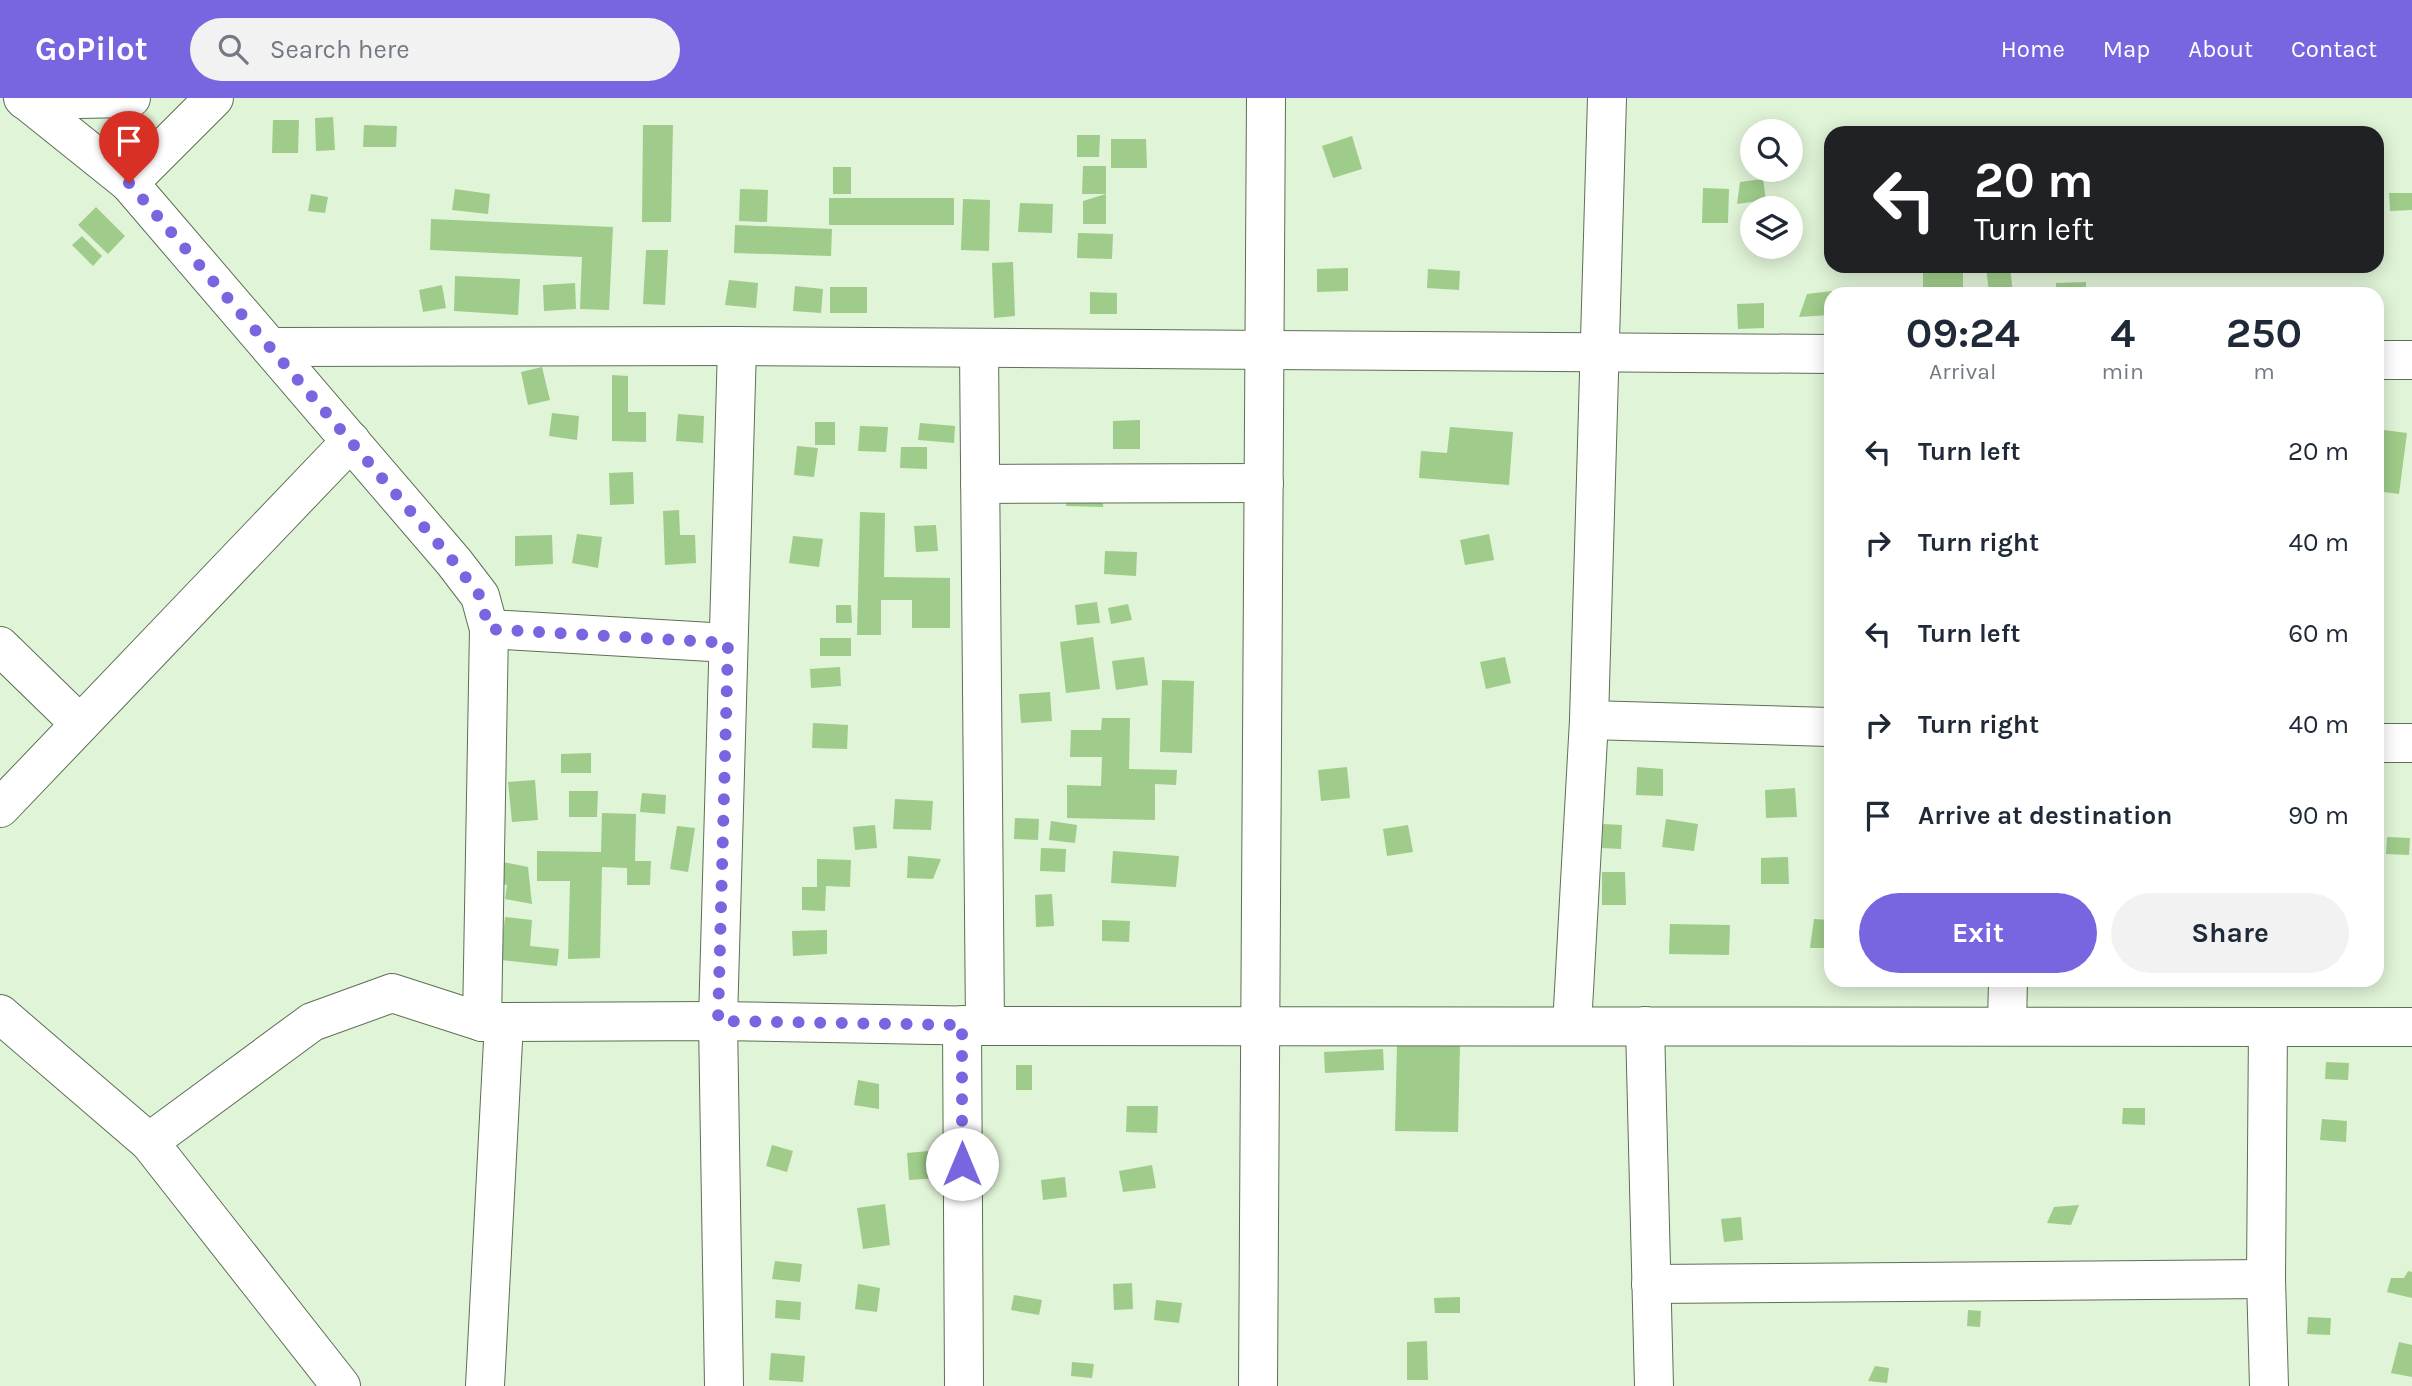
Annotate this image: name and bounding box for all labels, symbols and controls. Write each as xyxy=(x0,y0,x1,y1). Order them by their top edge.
search box xyxy=(190,18,680,81)
text: GoPilot xyxy=(35,30,148,68)
icon: search xyxy=(214,30,252,68)
text: Search here xyxy=(270,34,410,65)
text: Home xyxy=(2001,35,2065,63)
text: Map xyxy=(2103,35,2150,63)
text: About xyxy=(2188,35,2253,63)
text: Contact xyxy=(2291,35,2377,63)
pin xyxy=(99,111,159,183)
map controls xyxy=(1740,119,1803,259)
button: search xyxy=(1740,119,1803,182)
icon: arrive xyxy=(110,122,148,160)
text: 20 m xyxy=(1974,152,2094,209)
icon: left xyxy=(1859,154,1950,245)
button: layers xyxy=(1740,196,1803,259)
text: Turn left xyxy=(1974,211,2094,248)
text: 09:24 xyxy=(1906,308,2020,358)
text: 4 xyxy=(2110,308,2135,358)
text: 250 xyxy=(2226,308,2302,358)
text: Arrival xyxy=(1929,358,1996,385)
text: min xyxy=(2102,358,2144,385)
text: m xyxy=(2253,358,2275,385)
icon: left xyxy=(1859,433,1897,471)
text: Turn left xyxy=(1918,436,2020,467)
text: 20 m xyxy=(2288,436,2349,467)
icon: right xyxy=(1859,524,1897,562)
text: Turn right xyxy=(1918,527,2039,558)
text: 40 m xyxy=(2289,527,2349,558)
icon: left xyxy=(1859,615,1897,653)
text: Turn left xyxy=(1918,618,2020,649)
text: 60 m xyxy=(2288,618,2349,649)
icon: right xyxy=(1859,706,1897,744)
text: Turn right xyxy=(1918,709,2039,740)
text: 40 m xyxy=(2289,709,2349,740)
icon: arrive xyxy=(1859,797,1897,835)
text: Arrive at destination xyxy=(1918,800,2172,831)
text: 90 m xyxy=(2288,800,2349,831)
button: Exit xyxy=(1859,893,2097,973)
button: Share xyxy=(2111,893,2349,973)
position arrow xyxy=(925,1127,999,1201)

